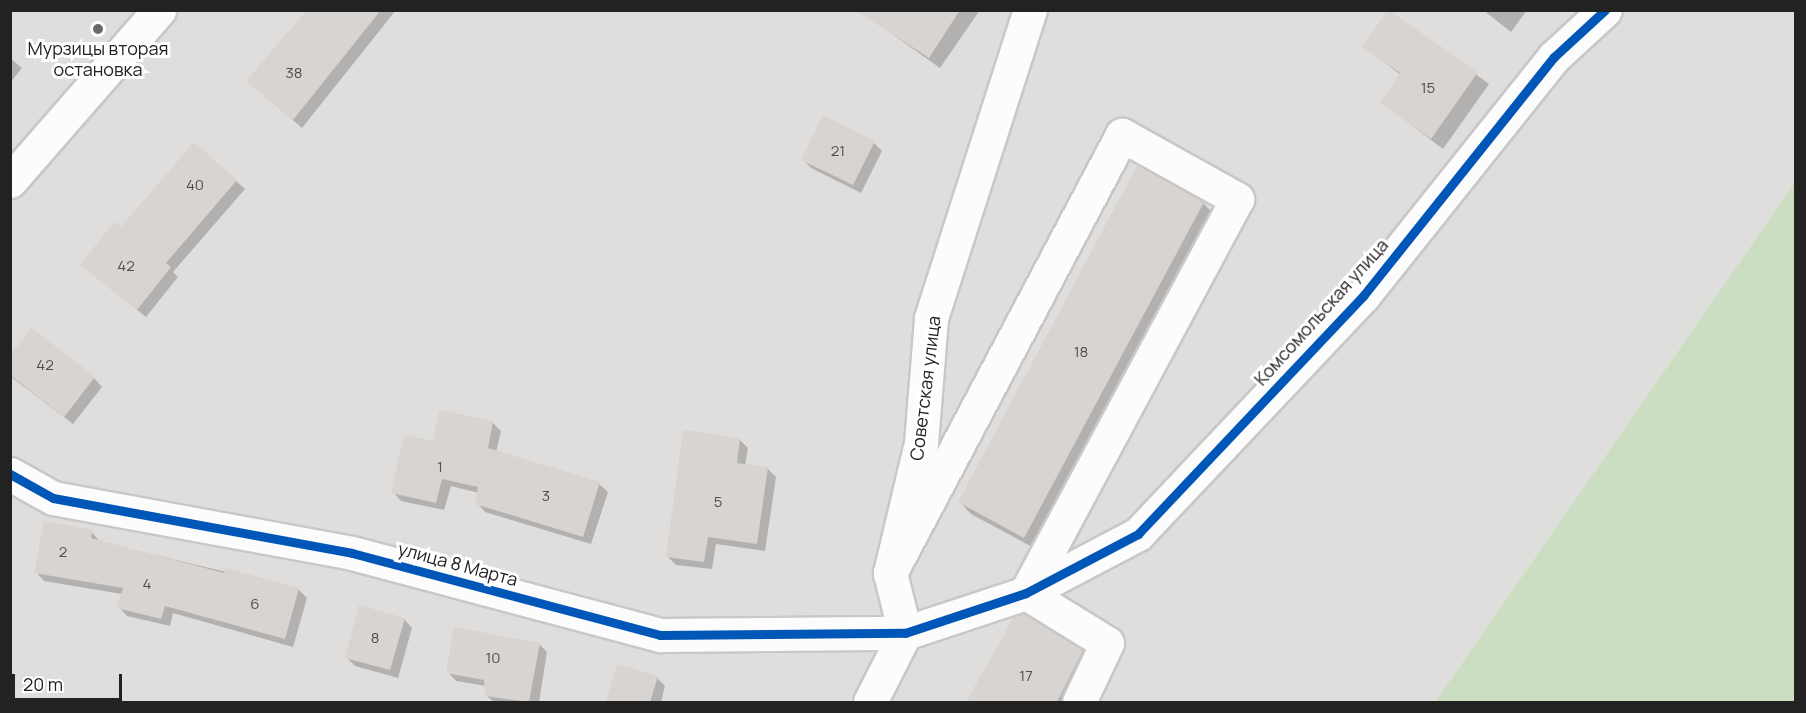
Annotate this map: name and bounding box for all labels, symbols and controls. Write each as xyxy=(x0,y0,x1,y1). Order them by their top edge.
marker: Мурзицы вторая остановка xyxy=(91,22,105,36)
place label: Мурзицы вторая остановка xyxy=(28,38,168,80)
house number: 38 xyxy=(285,64,303,82)
house number: 15 xyxy=(1421,79,1435,97)
house number: 21 xyxy=(831,142,845,160)
house number: 40 xyxy=(186,176,204,194)
street label: Комсомольская улица xyxy=(1249,234,1393,390)
house number: 42 xyxy=(117,257,135,275)
street label: Советская улица xyxy=(905,314,945,462)
house number: 18 xyxy=(1074,343,1088,361)
house number: 42 xyxy=(36,356,54,374)
house number: 1 xyxy=(437,458,443,476)
house number: 3 xyxy=(542,487,550,505)
house number: 5 xyxy=(714,493,722,511)
street label: улица 8 Марта xyxy=(396,538,520,590)
house number: 2 xyxy=(59,543,67,561)
house number: 4 xyxy=(143,575,151,593)
house number: 6 xyxy=(250,595,260,613)
house number: 8 xyxy=(371,629,379,647)
house number: 10 xyxy=(486,649,500,667)
scale bar xyxy=(15,662,124,700)
house number: 17 xyxy=(1019,667,1033,685)
text: 20 m xyxy=(23,672,63,696)

